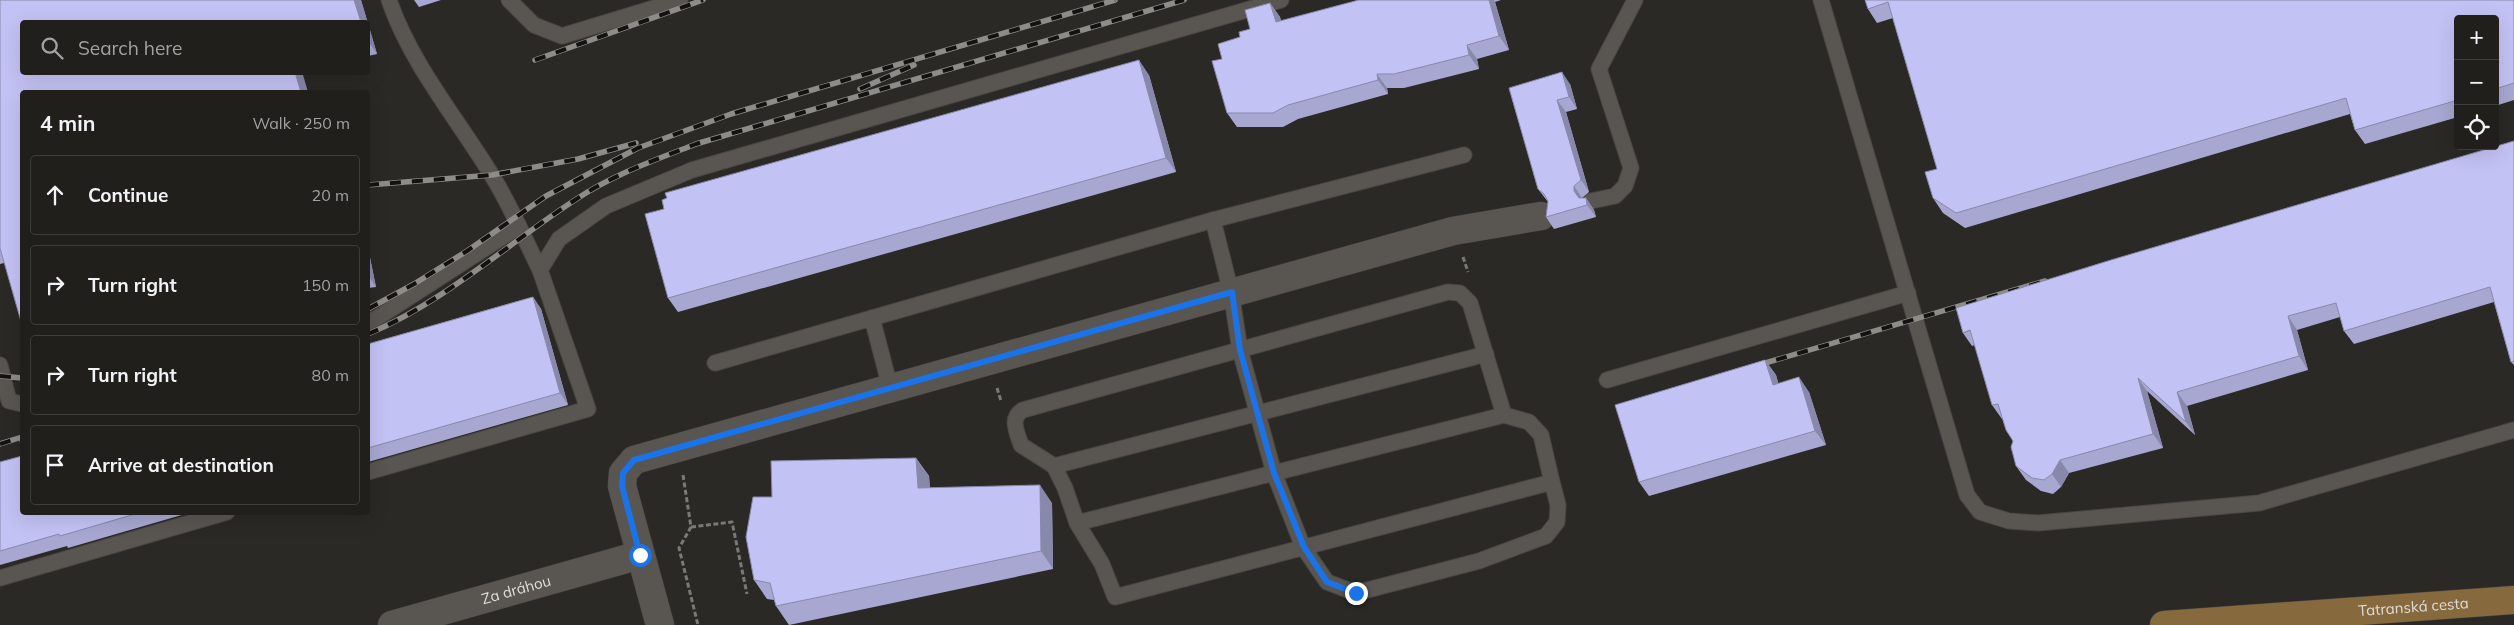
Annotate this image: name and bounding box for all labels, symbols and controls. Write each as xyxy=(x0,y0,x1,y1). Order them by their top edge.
map controls xyxy=(2454,15,2499,150)
button: + xyxy=(2454,15,2499,60)
search box xyxy=(20,20,370,75)
icon: search xyxy=(38,34,66,62)
text: Search here xyxy=(78,36,182,60)
button: − xyxy=(2454,60,2499,105)
button: locate xyxy=(2454,105,2499,150)
text: 4 min xyxy=(40,110,95,136)
text: Walk · 250 m xyxy=(252,113,350,133)
icon: ahead xyxy=(41,181,69,209)
text: Continue xyxy=(88,183,168,207)
text: 20 m xyxy=(312,185,349,205)
icon: right xyxy=(41,271,69,299)
text: Turn right xyxy=(88,273,177,297)
text: 150 m xyxy=(302,275,349,295)
icon: right xyxy=(41,361,69,389)
text: Turn right xyxy=(88,363,177,387)
text: 80 m xyxy=(312,365,349,385)
icon: arrive xyxy=(41,451,69,479)
text: Arrive at destination xyxy=(88,453,274,477)
route start xyxy=(629,544,652,567)
street label: Za dráhou xyxy=(479,571,553,608)
route end xyxy=(1345,582,1368,605)
street label: Tatranská cesta xyxy=(2357,593,2469,620)

